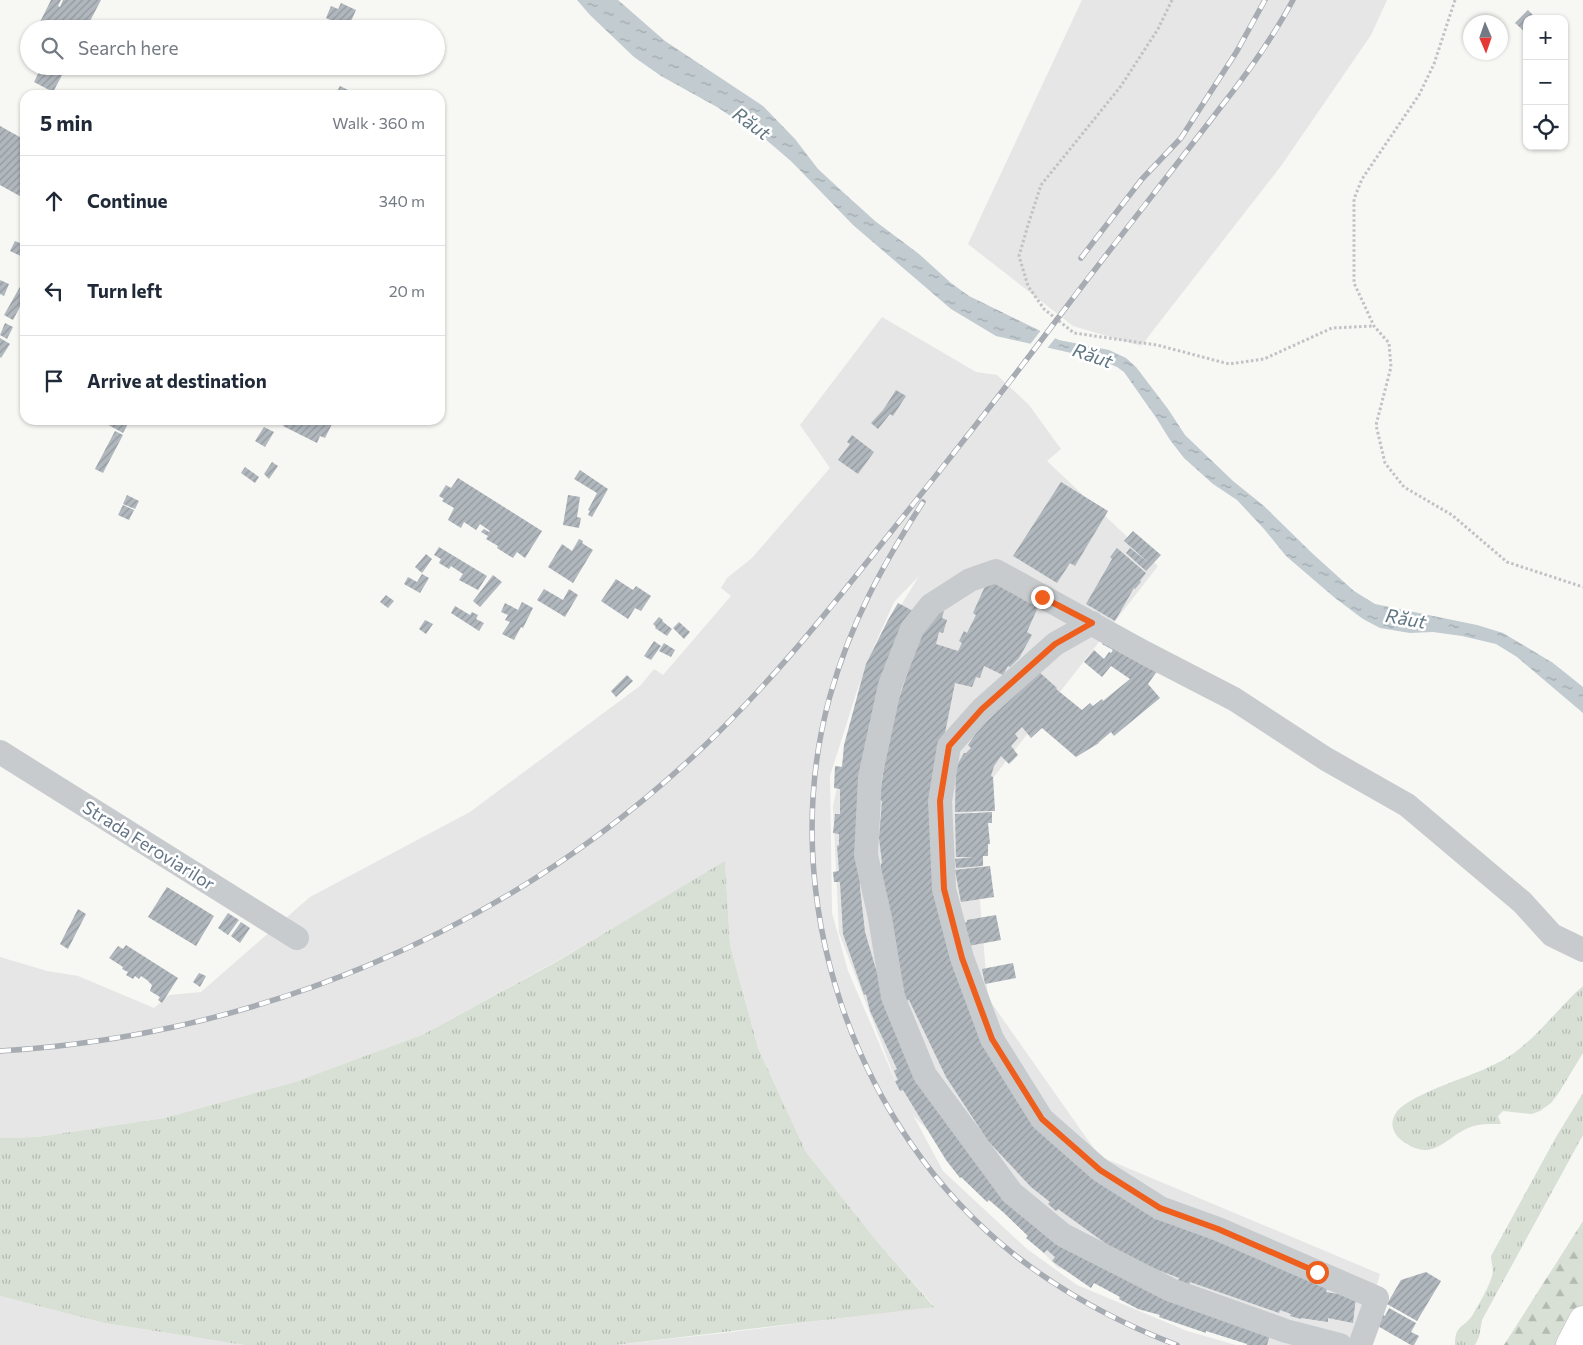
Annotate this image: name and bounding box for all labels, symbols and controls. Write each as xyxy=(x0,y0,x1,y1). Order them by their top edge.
north arrow xyxy=(1463,15,1508,60)
map controls xyxy=(1523,15,1568,150)
button: + xyxy=(1523,15,1568,60)
search box xyxy=(20,20,445,75)
icon: search xyxy=(38,34,66,62)
text: Search here xyxy=(78,36,178,59)
button: − xyxy=(1523,60,1568,105)
water label: Răut xyxy=(729,102,776,145)
button: locate xyxy=(1523,105,1568,150)
text: 5 min xyxy=(40,110,93,135)
text: Walk · 360 m xyxy=(332,113,425,132)
icon: ahead xyxy=(40,187,68,215)
text: Continue xyxy=(87,189,167,212)
text: 340 m xyxy=(379,191,425,210)
icon: left xyxy=(40,277,68,305)
text: Turn left xyxy=(87,279,162,302)
text: 20 m xyxy=(389,281,425,300)
water label: Răut xyxy=(1070,337,1117,373)
icon: arrive xyxy=(40,367,68,395)
text: Arrive at destination xyxy=(87,369,267,392)
route end xyxy=(1031,586,1054,609)
water label: Răut xyxy=(1384,603,1429,633)
street label: Strada Feroviarilor xyxy=(79,795,219,895)
route start xyxy=(1306,1261,1329,1284)

